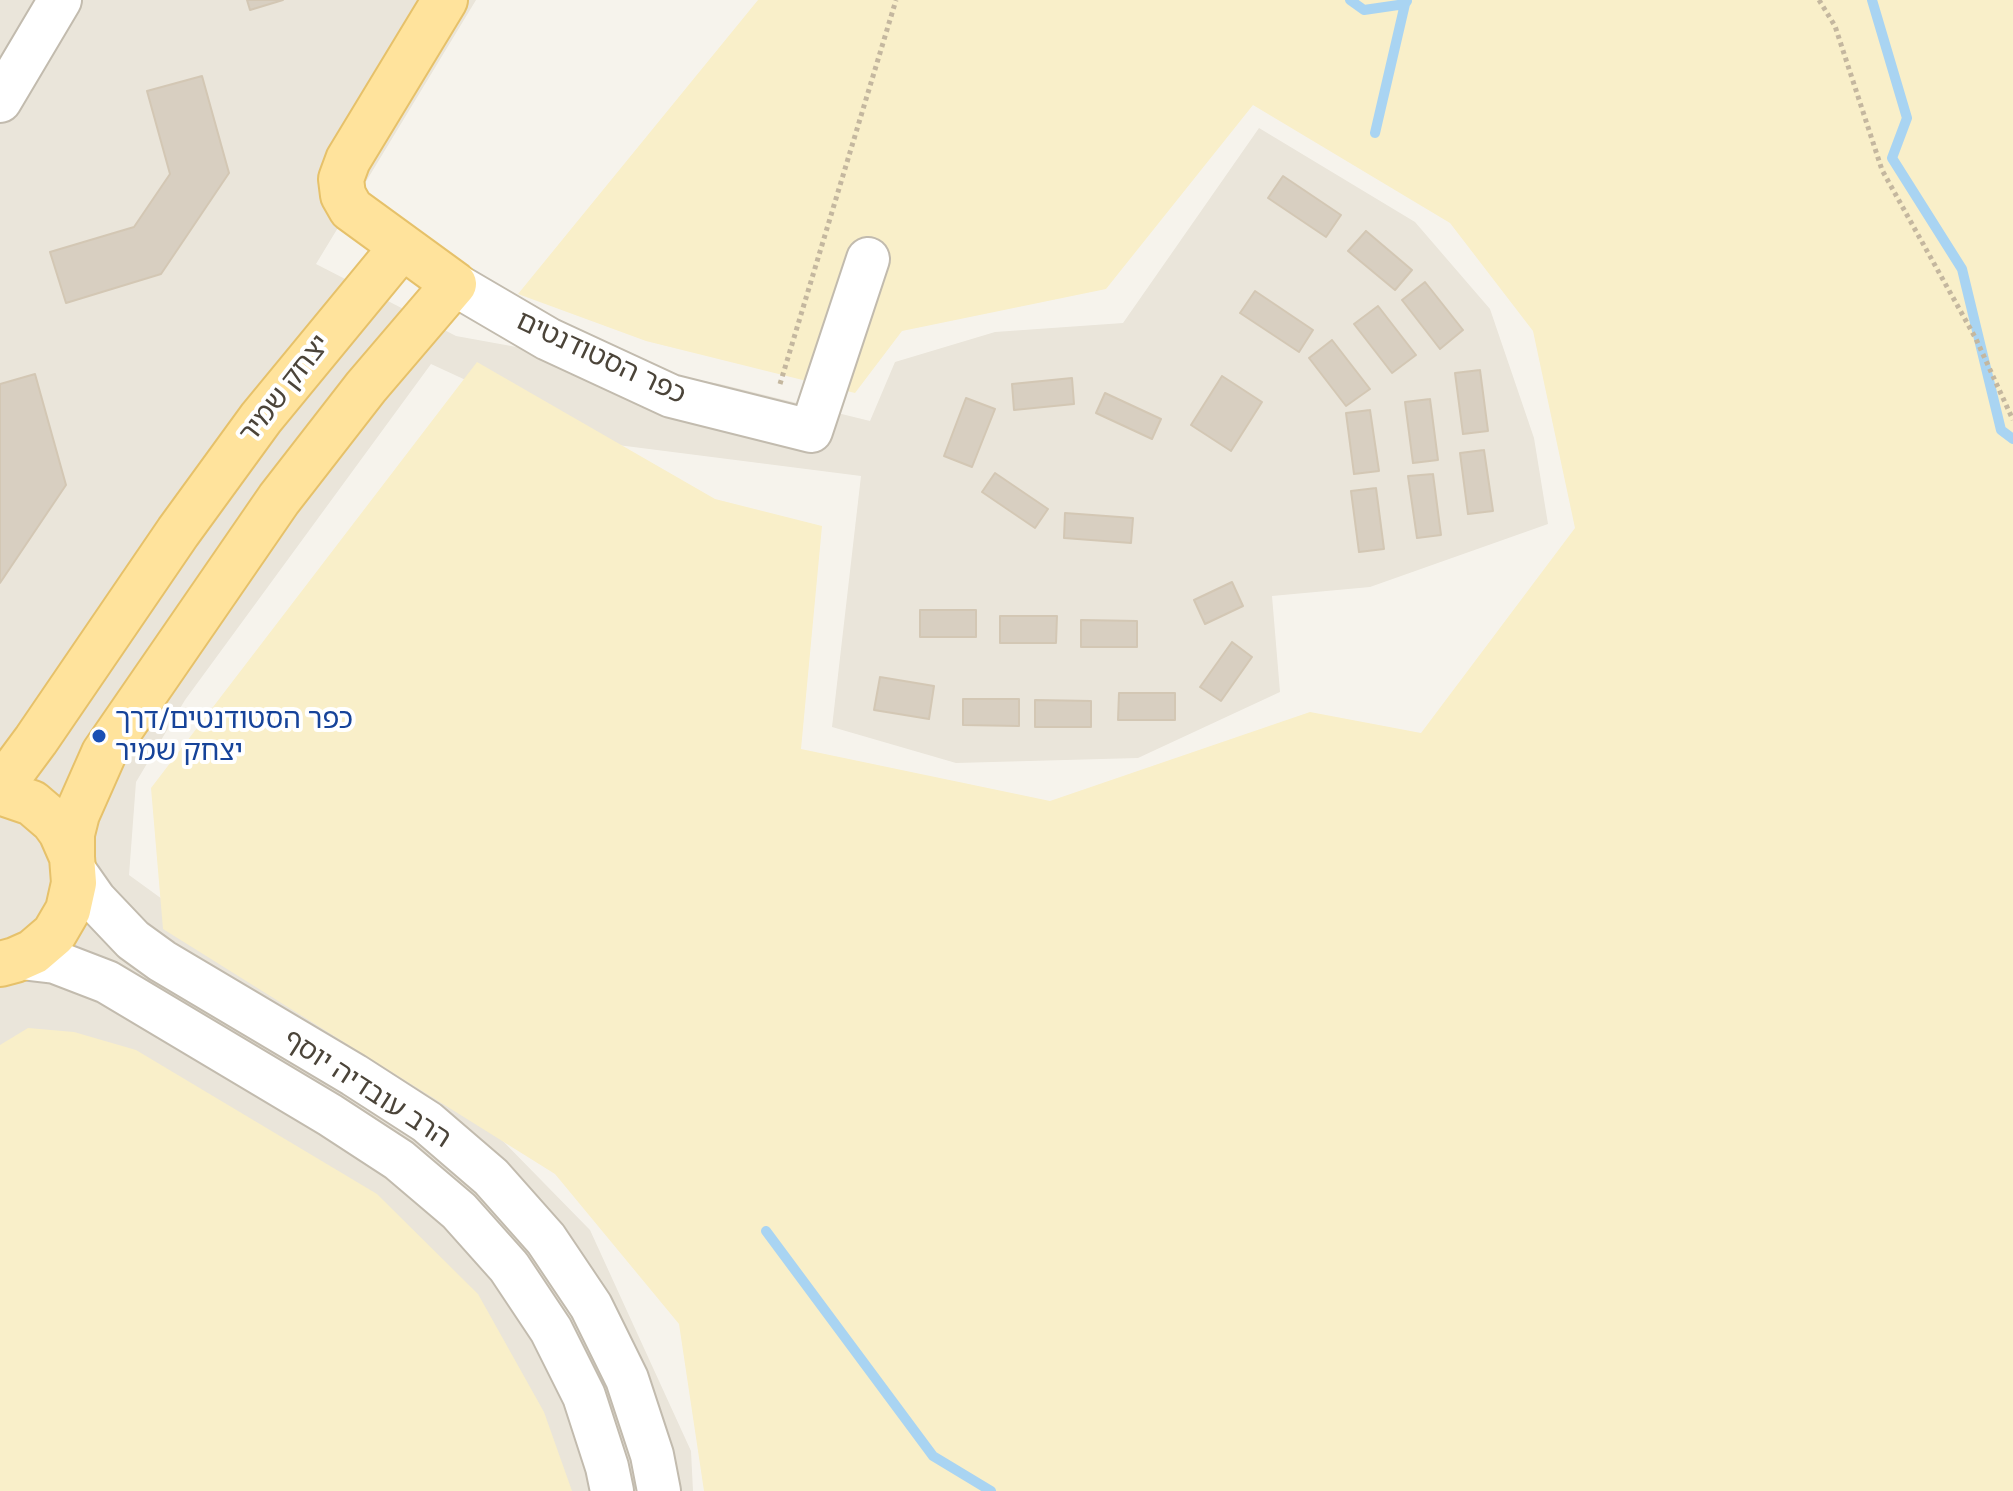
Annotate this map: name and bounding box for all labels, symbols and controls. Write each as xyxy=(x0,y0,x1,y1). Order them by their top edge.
street label: כפר הסטודנטים xyxy=(511,304,691,412)
street label: יצחק שמיר xyxy=(232,328,338,450)
place label: כפר הסטודנטים/דרך יצחק שמיר xyxy=(115,703,353,769)
marker: כפר הסטודנטים/דרך יצחק שמיר xyxy=(90,727,108,745)
street label: הרב עובדיה יוסף xyxy=(277,1022,457,1156)

